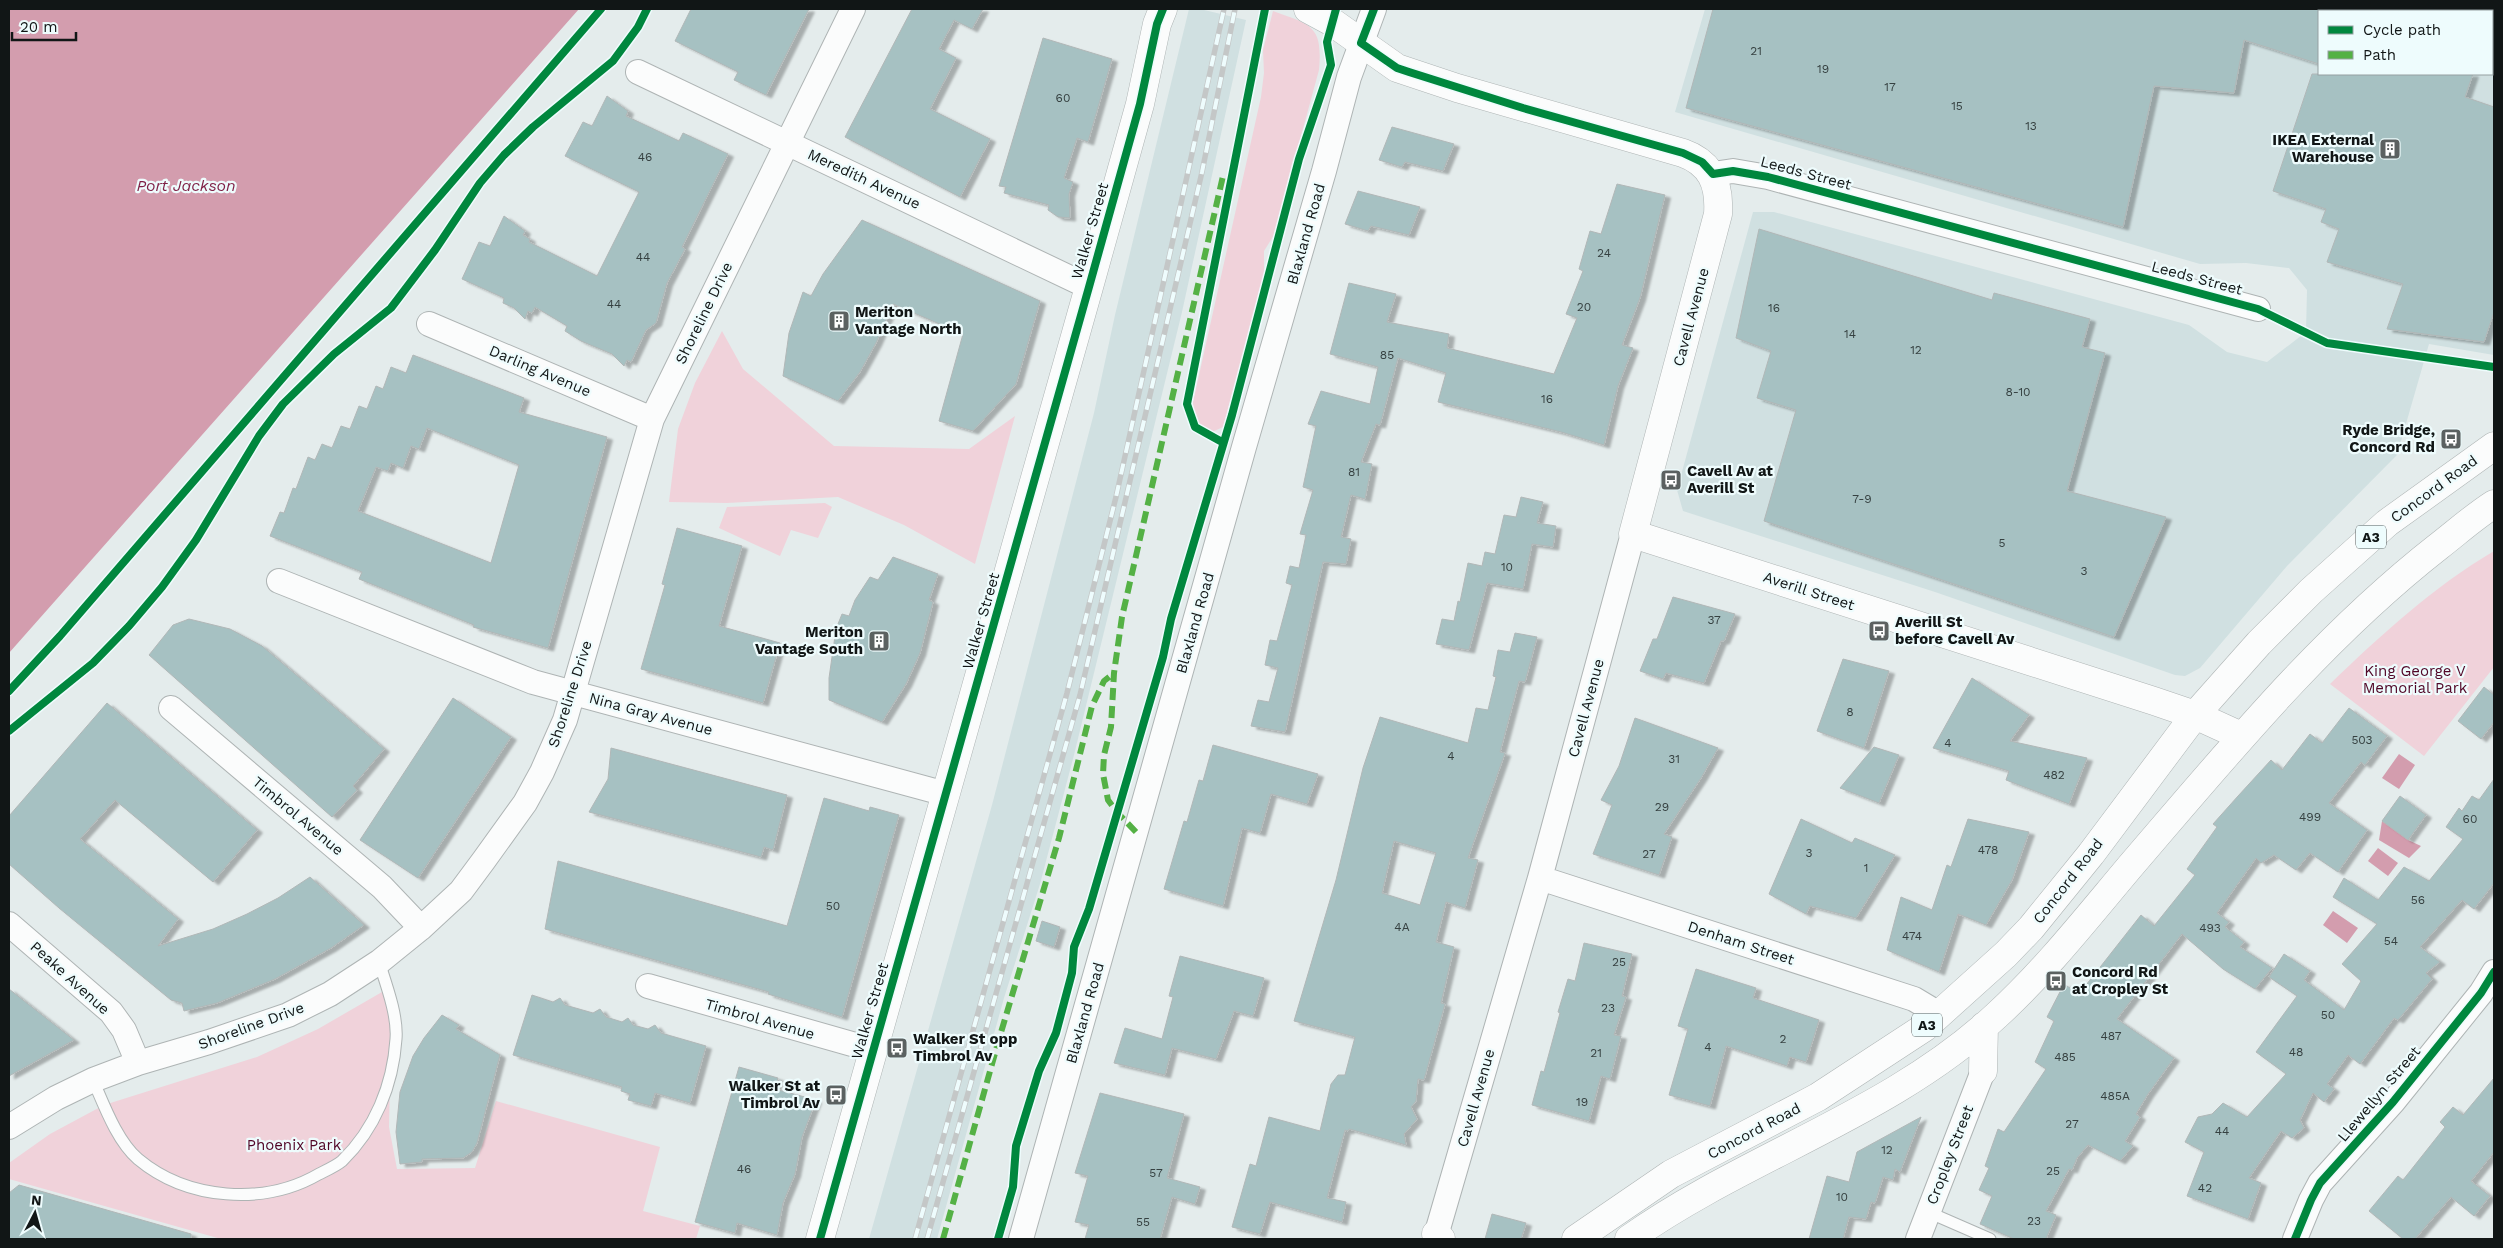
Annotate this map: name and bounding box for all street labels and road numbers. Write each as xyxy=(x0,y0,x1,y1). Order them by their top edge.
street label: Meredith Avenue xyxy=(805,145,923,213)
street label: Leeds Street xyxy=(1758,152,1854,194)
street label: Walker Street xyxy=(1068,180,1113,281)
street label: Blaxland Road xyxy=(1283,181,1329,287)
street label: Leeds Street xyxy=(2149,257,2245,299)
street label: Shoreline Drive xyxy=(671,259,737,367)
street label: Cavell Avenue xyxy=(1669,266,1713,368)
street label: Darling Avenue xyxy=(486,341,594,401)
street label: Concord Road xyxy=(2387,451,2481,527)
road number: A3 xyxy=(2356,526,2386,548)
street label: Averill Street xyxy=(1761,568,1858,614)
street label: Walker Street xyxy=(959,570,1004,671)
street label: Blaxland Road xyxy=(1172,570,1218,676)
street label: Shoreline Drive xyxy=(544,638,596,750)
street label: Cavell Avenue xyxy=(1564,657,1608,759)
street label: Nina Gray Avenue xyxy=(587,689,715,739)
street label: Timbrol Avenue xyxy=(249,773,347,859)
street label: Concord Road xyxy=(2029,835,2107,927)
street label: Denham Street xyxy=(1685,917,1797,969)
street label: Peake Avenue xyxy=(27,938,113,1018)
street label: Walker Street xyxy=(848,960,893,1061)
street label: Blaxland Road xyxy=(1062,960,1108,1066)
street label: Timbrol Avenue xyxy=(703,995,817,1043)
street label: Shoreline Drive xyxy=(196,998,306,1054)
road number: A3 xyxy=(1912,1014,1942,1036)
street label: Llewellyn Street xyxy=(2334,1042,2425,1145)
street label: Cavell Avenue xyxy=(1453,1047,1499,1149)
street label: Concord Road xyxy=(1704,1099,1804,1163)
street label: Cropley Street xyxy=(1923,1102,1977,1207)

